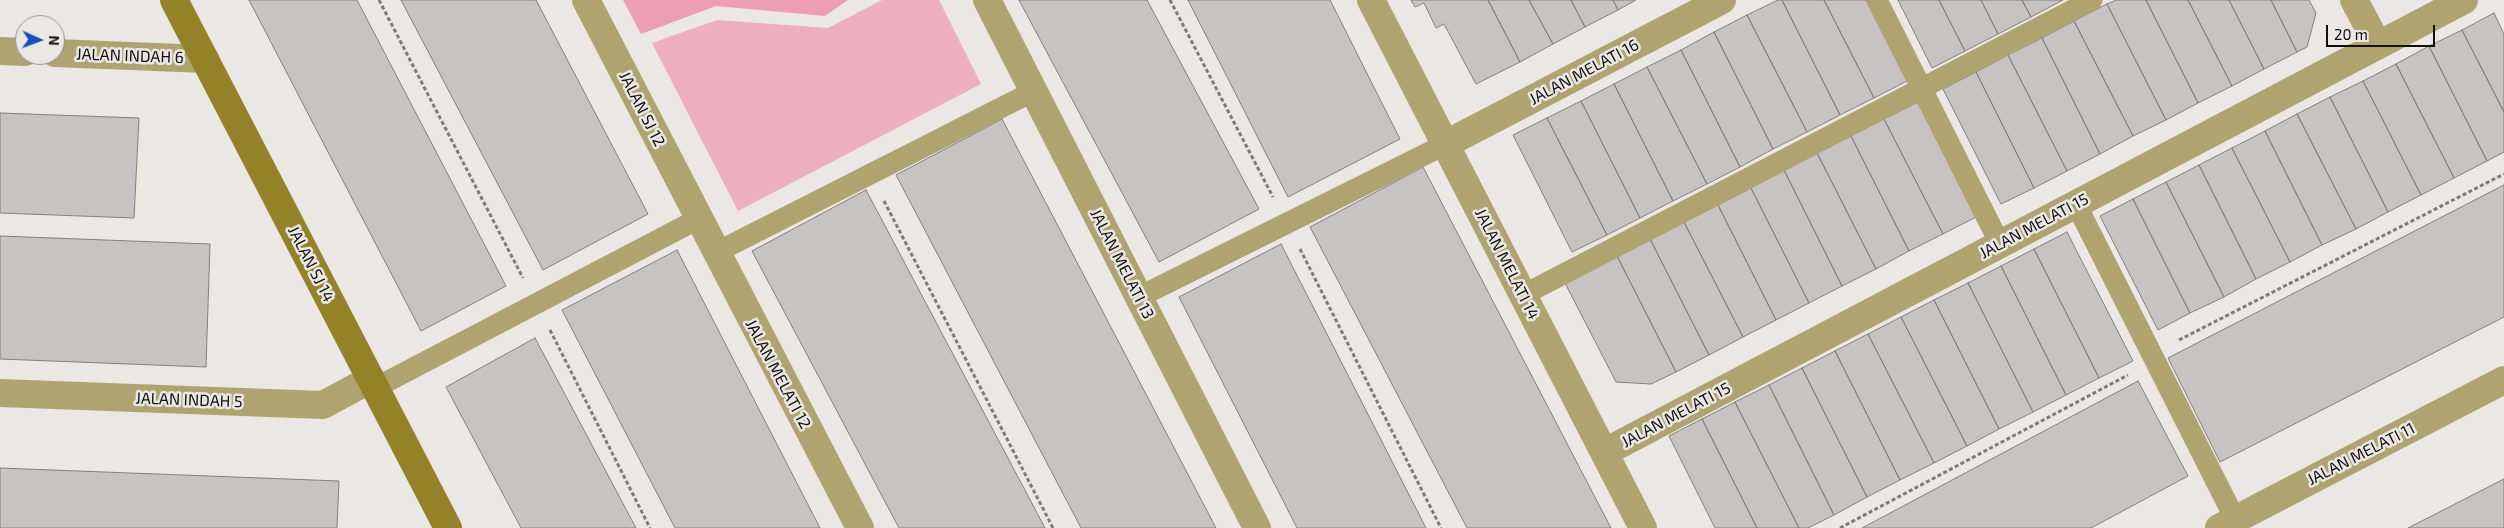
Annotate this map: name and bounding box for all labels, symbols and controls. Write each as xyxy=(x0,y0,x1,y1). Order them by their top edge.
north arrow xyxy=(15,15,65,65)
scale bar xyxy=(2329,15,2438,47)
text: 20 m xyxy=(2334,25,2368,43)
text: N xyxy=(46,35,63,46)
street label: JALAN MELATI 16 xyxy=(1526,35,1642,109)
street label: JALAN INDAH 6 xyxy=(76,45,184,67)
street label: JALAN SJ 12 xyxy=(615,68,669,150)
street label: JALAN MELATI 15 xyxy=(1976,189,2092,263)
street label: JALAN MELATI 14 xyxy=(1471,205,1543,323)
street label: JALAN MELATI 13 xyxy=(1086,206,1158,322)
street label: JALAN SJ 14 xyxy=(284,223,338,305)
street label: JALAN MELATI 12 xyxy=(741,316,815,432)
street label: JALAN MELATI 15 xyxy=(1618,378,1734,452)
street label: JALAN INDAH 5 xyxy=(135,389,243,411)
street label: JALAN MELATI 11 xyxy=(2304,419,2418,489)

